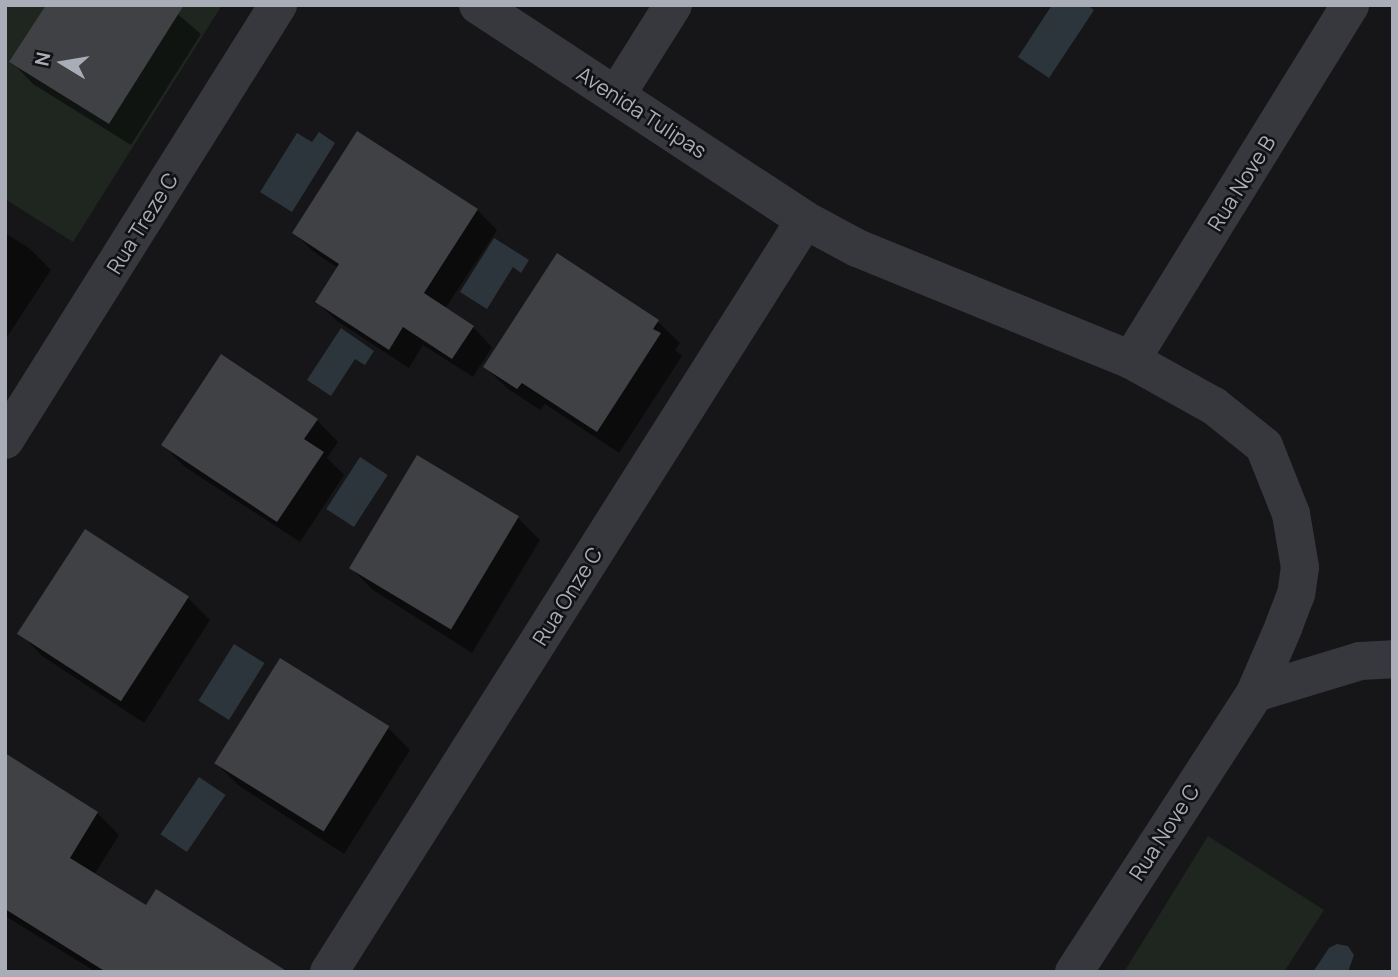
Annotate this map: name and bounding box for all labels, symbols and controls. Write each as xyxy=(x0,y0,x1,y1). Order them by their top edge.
north arrow xyxy=(28,28,98,98)
text: N xyxy=(28,50,56,68)
street label: Avenida Tulipas xyxy=(573,61,711,163)
street label: Rua Nove B xyxy=(1202,131,1280,235)
street label: Rua Treze C xyxy=(101,168,183,278)
street label: Rua Onze C xyxy=(527,542,607,650)
street label: Rua Nove C xyxy=(1124,779,1204,885)

